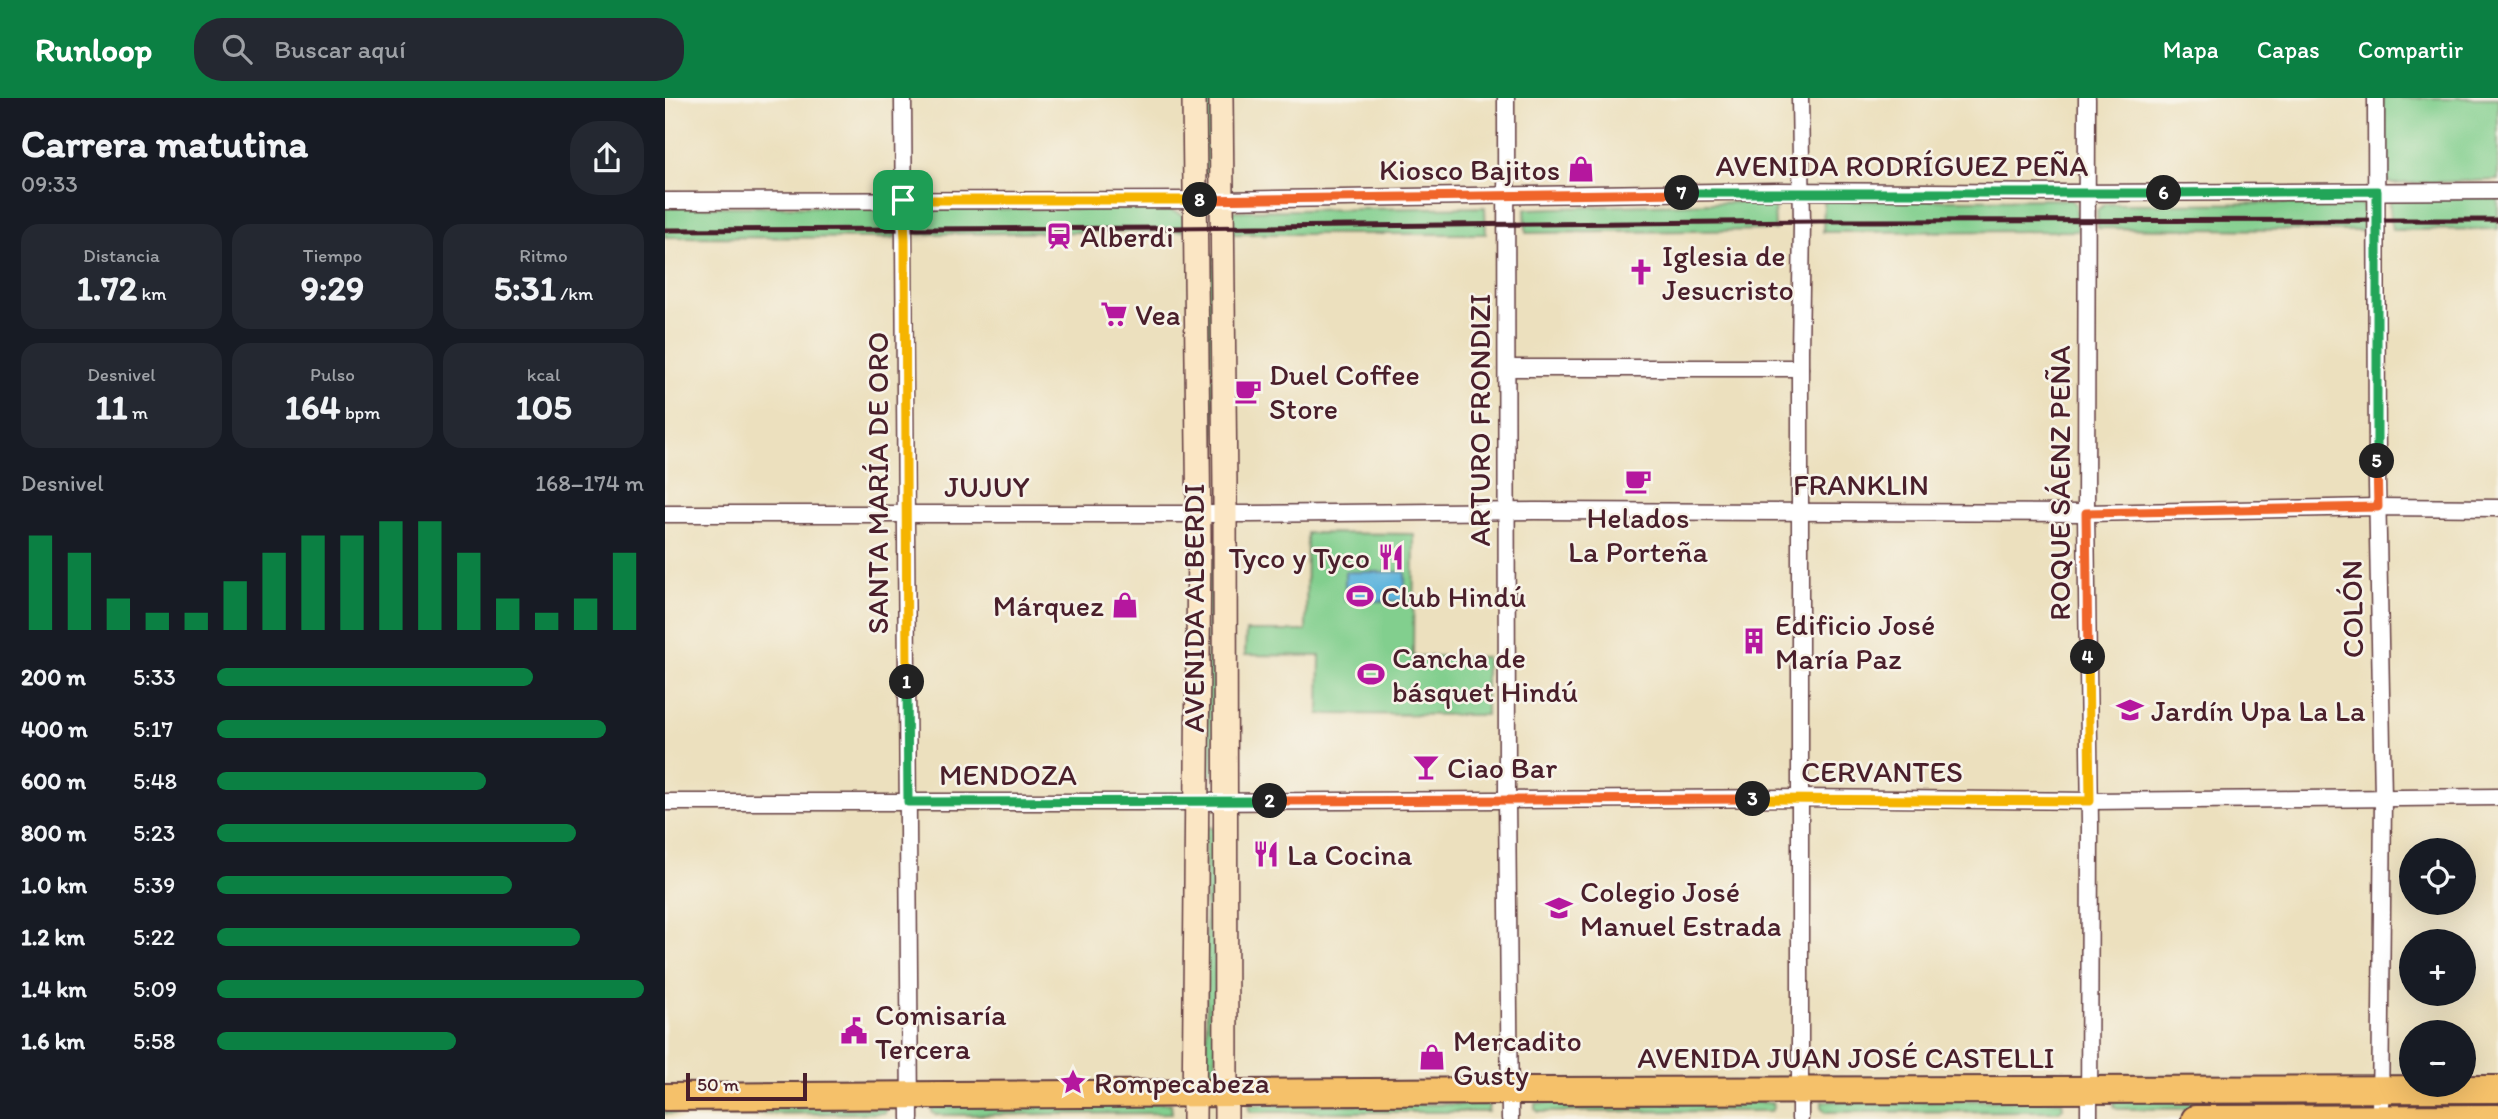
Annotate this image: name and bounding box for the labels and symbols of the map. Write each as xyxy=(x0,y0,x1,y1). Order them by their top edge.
street label: AVENIDA RODRÍGUEZ PEÑA xyxy=(1715,147,2089,184)
place label: Kiosco Bajitos xyxy=(1379,151,1560,188)
shop icon: Kiosco Bajitos xyxy=(1566,154,1596,184)
pin xyxy=(873,170,933,230)
pin: 7 xyxy=(1665,176,1699,210)
pin: 6 xyxy=(2147,176,2181,210)
pin: 8 xyxy=(1183,182,1217,217)
place label: Alberdi xyxy=(1080,218,1174,255)
station icon: Alberdi xyxy=(1044,221,1074,251)
place label: Iglesia de Jesucristo xyxy=(1662,237,1794,308)
church icon: Iglesia de Jesucristo xyxy=(1626,257,1656,287)
street label: ARTURO FRONDIZI xyxy=(1461,294,1498,546)
place label: Vea xyxy=(1135,296,1181,333)
supermarket icon: Vea xyxy=(1099,299,1129,329)
street label: SANTA MARÍA DE ORO xyxy=(859,332,896,634)
street label: ROQUE SÁENZ PEÑA xyxy=(2041,345,2078,621)
place label: Duel Coffee Store xyxy=(1269,356,1420,427)
cafe icon: Duel Coffee Store xyxy=(1233,376,1263,406)
pin: 5 xyxy=(2359,444,2395,478)
cafe icon: Helados La Porteña xyxy=(1623,466,1653,496)
street label: FRANKLIN xyxy=(1793,466,1929,503)
street label: JUJUY xyxy=(944,468,1030,505)
street label: AVENIDA ALBERDI xyxy=(1175,483,1212,733)
place label: Helados La Porteña xyxy=(1568,499,1708,570)
place label: Tyco y Tyco xyxy=(1229,539,1370,576)
restaurant icon: Tyco y Tyco xyxy=(1376,542,1406,572)
street label: COLÓN xyxy=(2333,560,2371,658)
place label: Club Hindú xyxy=(1381,578,1526,615)
sports icon: Club Hindú xyxy=(1345,581,1375,611)
place label: Márquez xyxy=(993,587,1104,624)
shop icon: Márquez xyxy=(1110,590,1140,620)
place label: Edificio José María Paz xyxy=(1775,606,1935,677)
building icon: Edificio José María Paz xyxy=(1739,626,1769,656)
place label: Cancha de básquet Hindú xyxy=(1392,639,1578,710)
pin: 4 xyxy=(2071,640,2105,674)
sports icon: Cancha de básquet Hindú xyxy=(1356,659,1386,689)
pin: 1 xyxy=(889,664,925,700)
place label: Jardín Upa La La xyxy=(2151,692,2366,729)
school or university icon: Jardín Upa La La xyxy=(2115,695,2145,725)
place label: Ciao Bar xyxy=(1447,749,1557,786)
bar icon: Ciao Bar xyxy=(1411,752,1441,782)
street label: CERVANTES xyxy=(1801,753,1963,790)
street label: MENDOZA xyxy=(939,756,1077,793)
pin: 3 xyxy=(1735,782,1771,816)
pin: 2 xyxy=(1253,784,1287,818)
place label: La Cocina xyxy=(1287,836,1413,873)
restaurant icon: La Cocina xyxy=(1251,839,1281,869)
place label: Colegio José Manuel Estrada xyxy=(1580,873,1782,944)
school or university icon: Colegio José Manuel Estrada xyxy=(1544,893,1574,923)
place label: Comisaría Tercera xyxy=(875,996,1007,1067)
public building icon: Comisaría Tercera xyxy=(839,1016,869,1046)
place label: Mercadito Gusty xyxy=(1453,1022,1582,1093)
street label: AVENIDA JUAN JOSÉ CASTELLI xyxy=(1637,1039,2055,1076)
shop icon: Mercadito Gusty xyxy=(1417,1042,1447,1072)
place label: Rompecabeza xyxy=(1094,1064,1270,1101)
place icon: Rompecabeza xyxy=(1058,1067,1088,1097)
scale bar xyxy=(686,1070,807,1102)

